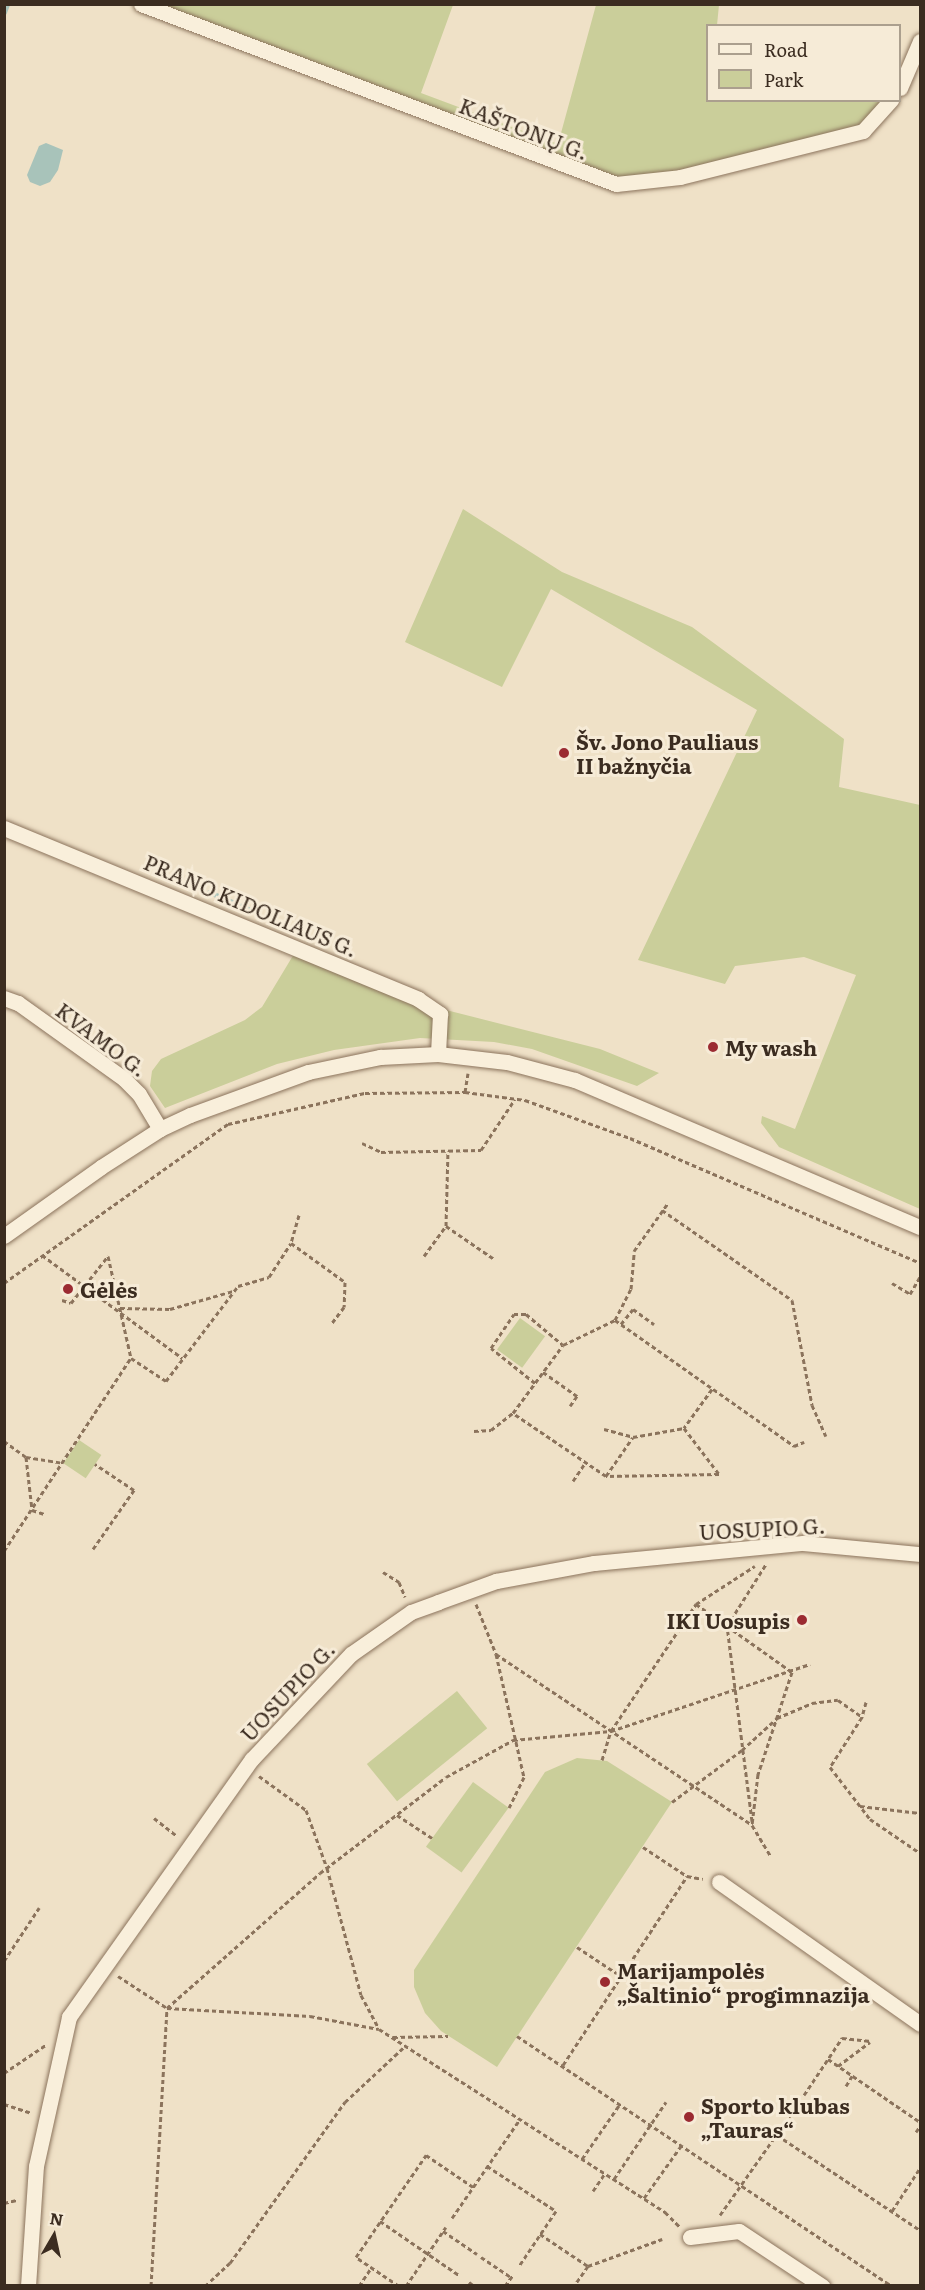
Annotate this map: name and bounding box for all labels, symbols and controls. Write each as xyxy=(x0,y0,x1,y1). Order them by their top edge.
legend xyxy=(706,24,901,102)
text: Road xyxy=(764,36,808,63)
text: Park xyxy=(764,66,803,93)
street label: KAŠTONŲ G. xyxy=(456,92,592,164)
place label: Šv. Jono Pauliaus II bažnyčia xyxy=(576,728,758,778)
marker: Šv. Jono Pauliaus II bažnyčia xyxy=(557,746,571,760)
street label: PRANO KIDOLIAUS G. xyxy=(140,849,362,961)
street label: KVAMO G. xyxy=(52,997,152,1081)
place label: My wash xyxy=(725,1034,817,1060)
marker: My wash xyxy=(706,1040,720,1054)
place label: Gėlės xyxy=(80,1276,138,1302)
marker: Gėlės xyxy=(61,1282,75,1296)
street label: UOSUPIO G. xyxy=(698,1512,826,1544)
place label: IKI Uosupis xyxy=(667,1607,790,1633)
marker: IKI Uosupis xyxy=(795,1613,809,1627)
street label: UOSUPIO G. xyxy=(235,1636,339,1746)
place label: Marijampolės „Šaltinio“ progimnazija xyxy=(617,1957,870,2007)
marker: Marijampolės „Šaltinio“ progimnazija xyxy=(598,1975,612,1989)
place label: Sporto klubas „Tauras“ xyxy=(701,2092,850,2142)
marker: Sporto klubas „Tauras“ xyxy=(682,2110,696,2124)
text: N xyxy=(48,2205,65,2231)
north arrow xyxy=(24,2206,84,2266)

